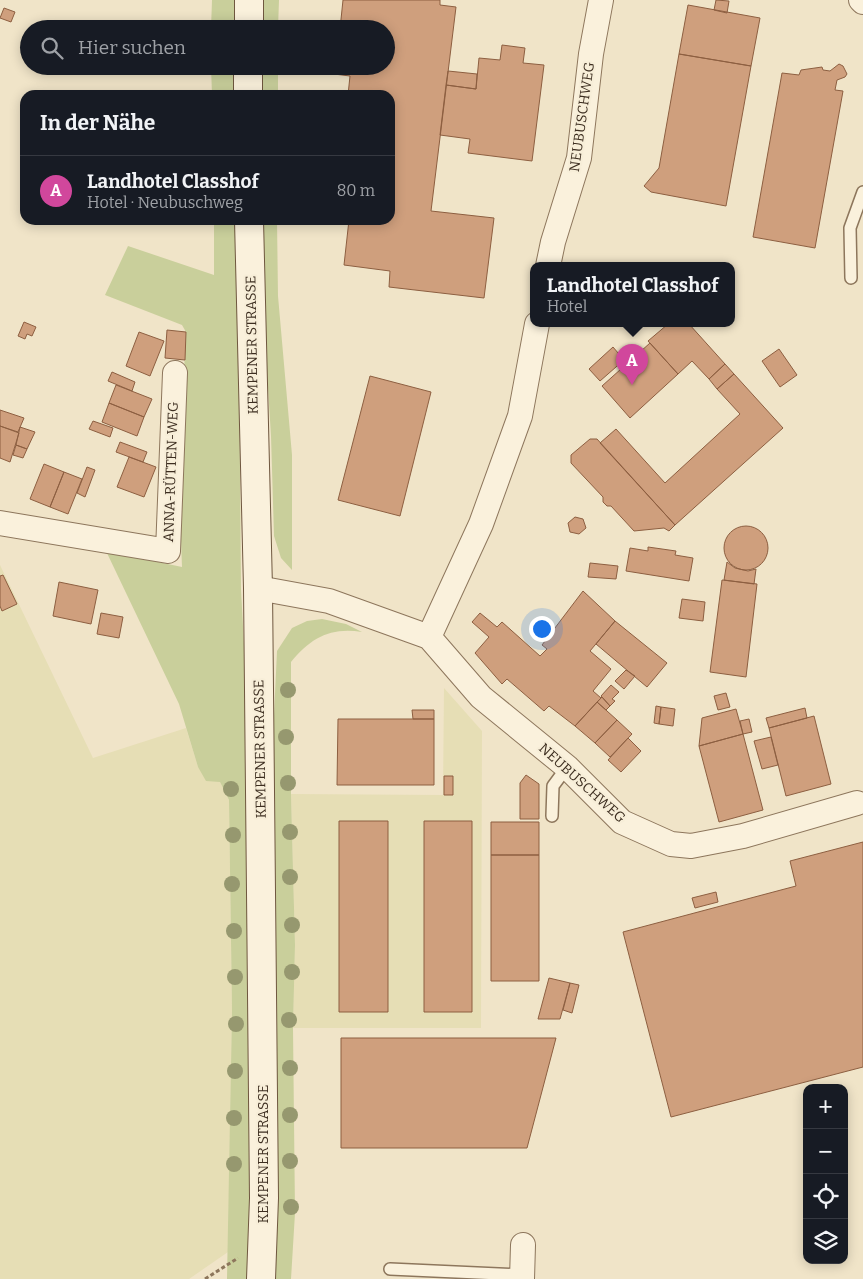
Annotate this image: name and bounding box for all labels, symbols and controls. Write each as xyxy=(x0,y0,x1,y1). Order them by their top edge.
search box xyxy=(20,20,395,75)
icon: search xyxy=(38,34,66,62)
text: Hier suchen xyxy=(78,36,186,59)
street label: NEUBUSCHWEG xyxy=(566,61,598,173)
text: In der Nähe xyxy=(40,110,155,136)
text: Landhotel Classhof xyxy=(87,170,259,193)
text: A xyxy=(50,181,62,200)
text: 80 m xyxy=(337,181,375,200)
text: Hotel · Neubuschweg xyxy=(87,193,243,212)
popup xyxy=(530,262,735,327)
text: Landhotel Classhof xyxy=(547,274,718,297)
street label: KEMPENER STRASSE xyxy=(242,275,262,415)
text: Hotel xyxy=(547,297,587,316)
pin: A xyxy=(616,344,648,385)
street label: ANNA-RÜTTEN-WEG xyxy=(160,401,182,543)
your location xyxy=(529,616,555,642)
street label: KEMPENER STRASSE xyxy=(250,679,270,819)
street label: NEUBUSCHWEG xyxy=(535,740,629,826)
map controls xyxy=(803,1084,848,1264)
button: + xyxy=(803,1084,848,1129)
street label: KEMPENER STRASSE xyxy=(255,1085,272,1223)
button: − xyxy=(803,1129,848,1174)
button: locate xyxy=(803,1174,848,1219)
button: layers xyxy=(803,1219,848,1264)

